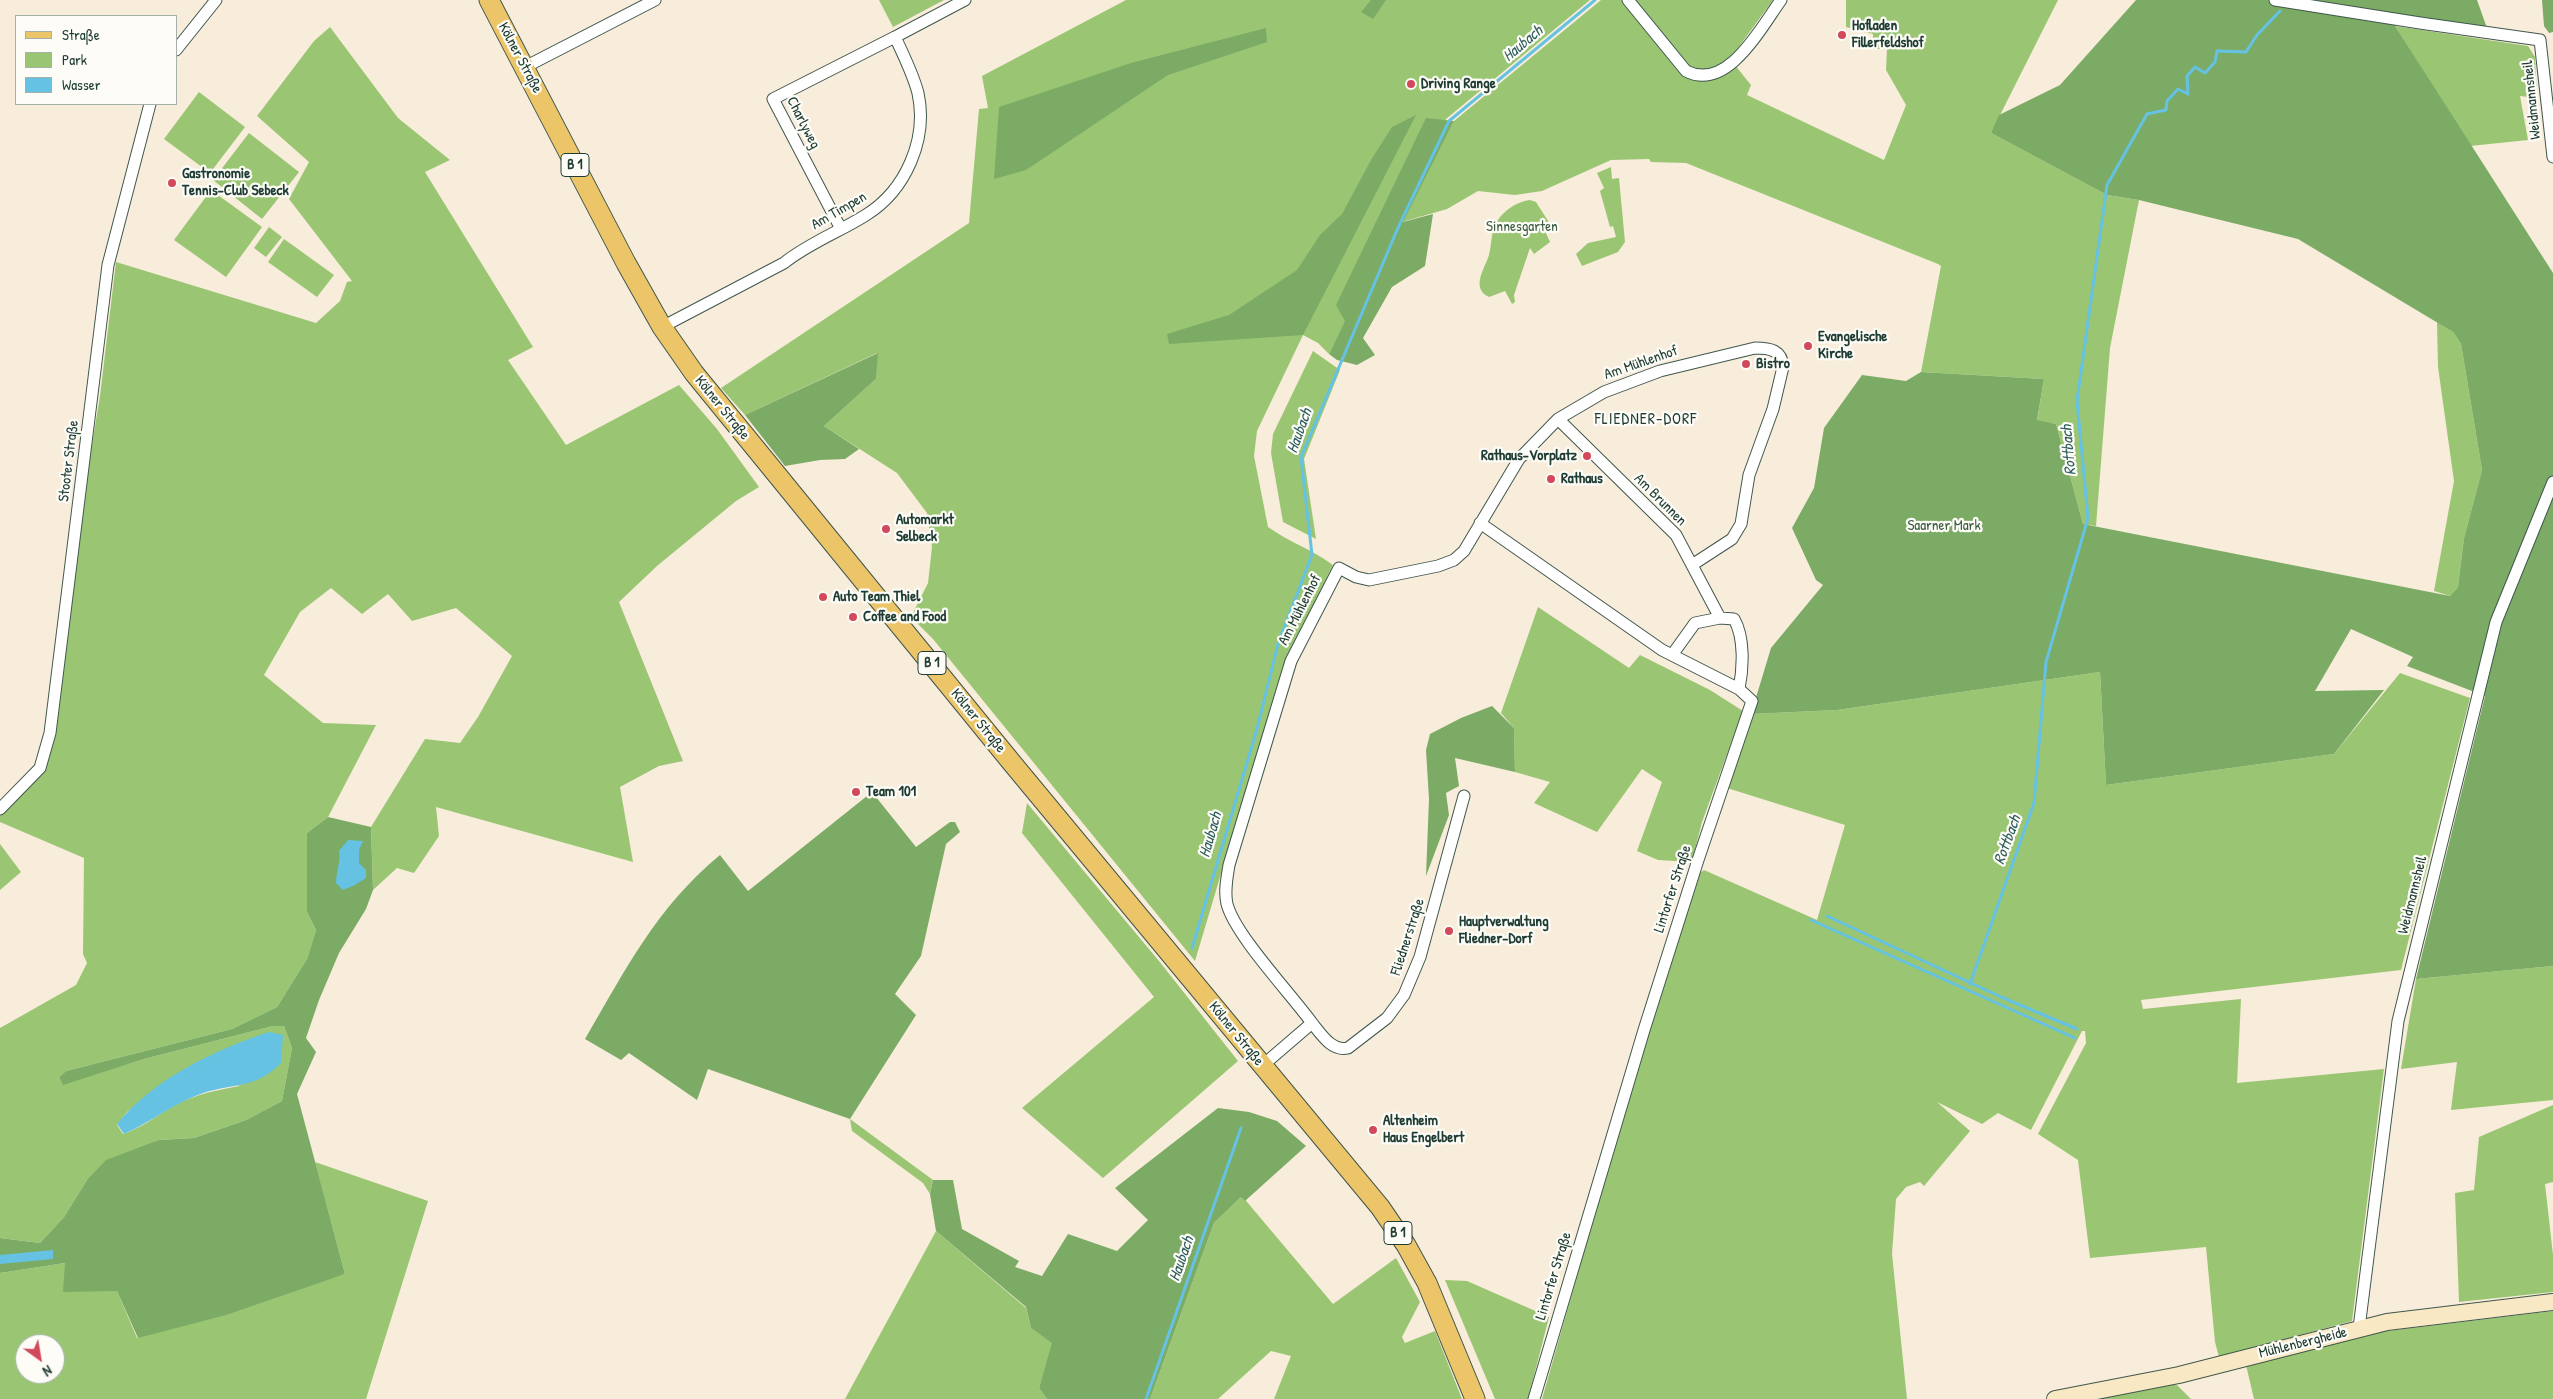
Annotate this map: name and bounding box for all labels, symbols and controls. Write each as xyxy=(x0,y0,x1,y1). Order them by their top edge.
legend xyxy=(15,15,178,105)
place label: Hofladen Fillerfeldshof xyxy=(1852,17,1924,52)
street label: Kölner Straße xyxy=(494,20,546,96)
water label: Haubach xyxy=(1499,22,1547,66)
text: Straße xyxy=(62,24,100,45)
marker: Hofladen Fillerfeldshof xyxy=(1836,29,1848,41)
text: Park xyxy=(62,49,87,70)
street label: Weidmannsheil xyxy=(2519,60,2545,140)
text: Wasser xyxy=(62,74,100,95)
place label: Driving Range xyxy=(1421,75,1496,93)
marker: Driving Range xyxy=(1405,78,1417,90)
street label: Charlyweg xyxy=(782,94,824,152)
road number: B 1 xyxy=(561,154,589,176)
place label: Gastronomie Tennis-Club Sebeck xyxy=(182,165,289,200)
marker: Gastronomie Tennis-Club Sebeck xyxy=(166,177,178,189)
street label: Am Timpen xyxy=(808,188,870,234)
park label: Sinnesgarten xyxy=(1486,218,1558,236)
place label: Evangelische Kirche xyxy=(1818,328,1887,363)
marker: Evangelische Kirche xyxy=(1802,340,1814,352)
street label: Am Mühlenhof xyxy=(1602,342,1680,384)
place label: Bistro xyxy=(1756,355,1790,373)
marker: Bistro xyxy=(1740,358,1752,370)
street label: Kölner Straße xyxy=(691,372,753,444)
water label: Haubach xyxy=(1283,406,1317,456)
district label: FLIEDNER-DORF xyxy=(1593,410,1699,430)
street label: Stooter Straße xyxy=(55,419,83,503)
water label: Rottbach xyxy=(2057,424,2081,476)
place label: Rathaus-Vorplatz xyxy=(1481,447,1577,465)
marker: Rathaus-Vorplatz xyxy=(1581,450,1593,462)
place label: Rathaus xyxy=(1561,470,1603,488)
street label: Am Brunnen xyxy=(1630,470,1690,530)
marker: Rathaus xyxy=(1545,473,1557,485)
place label: Automarkt Selbeck xyxy=(896,511,954,546)
park label: Saarner Mark xyxy=(1907,517,1981,535)
marker: Automarkt Selbeck xyxy=(880,523,892,535)
street label: Am Mühlenhof xyxy=(1275,572,1325,648)
place label: Auto Team Thiel xyxy=(833,588,920,606)
marker: Auto Team Thiel xyxy=(817,591,829,603)
place label: Coffee and Food xyxy=(863,608,946,626)
marker: Coffee and Food xyxy=(847,611,859,623)
road number: B 1 xyxy=(918,651,946,674)
street label: Kölner Straße xyxy=(947,685,1009,757)
place label: Team 101 xyxy=(866,783,916,801)
marker: Team 101 xyxy=(850,786,862,798)
water label: Haubach xyxy=(1195,810,1227,860)
water label: Rottbach xyxy=(1990,813,2026,867)
street label: Lintorfer Straße xyxy=(1650,843,1696,935)
street label: Weidmannsheil xyxy=(2395,854,2431,936)
street label: Fliednerstraße xyxy=(1387,896,1429,978)
place label: Hauptverwaltung Fliedner-Dorf xyxy=(1459,913,1549,948)
marker: Hauptverwaltung Fliedner-Dorf xyxy=(1443,925,1455,937)
street label: Kölner Straße xyxy=(1205,998,1267,1070)
place label: Altenheim Haus Engelbert xyxy=(1383,1112,1464,1147)
marker: Altenheim Haus Engelbert xyxy=(1367,1124,1379,1136)
road number: B 1 xyxy=(1384,1222,1412,1244)
street label: Lintorfer Straße xyxy=(1532,1230,1576,1322)
water label: Haubach xyxy=(1165,1234,1199,1284)
street label: Mühlenbergheide xyxy=(2257,1323,2349,1363)
north arrow xyxy=(15,1334,65,1384)
text: N xyxy=(39,1361,56,1381)

